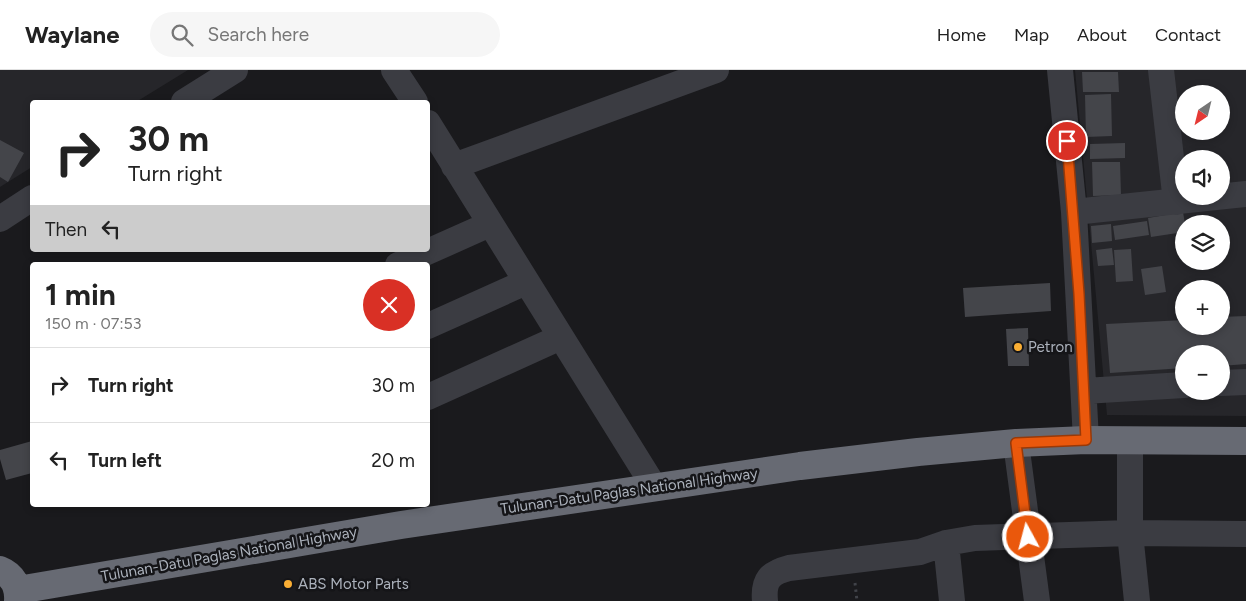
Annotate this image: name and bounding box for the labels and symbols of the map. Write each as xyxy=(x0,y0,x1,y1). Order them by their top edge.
north arrow xyxy=(1175,85,1230,140)
pin xyxy=(1046,120,1088,162)
place label: Petron xyxy=(1028,338,1073,356)
marker: Petron xyxy=(1012,341,1024,353)
street label: Tulunan-Datu Paglas National Highway xyxy=(499,464,759,518)
position arrow xyxy=(1001,510,1053,562)
street label: Tulunan-Datu Paglas National Highway xyxy=(100,523,358,585)
place label: ABS Motor Parts xyxy=(298,575,409,593)
marker: ABS Motor Parts xyxy=(282,578,294,590)

